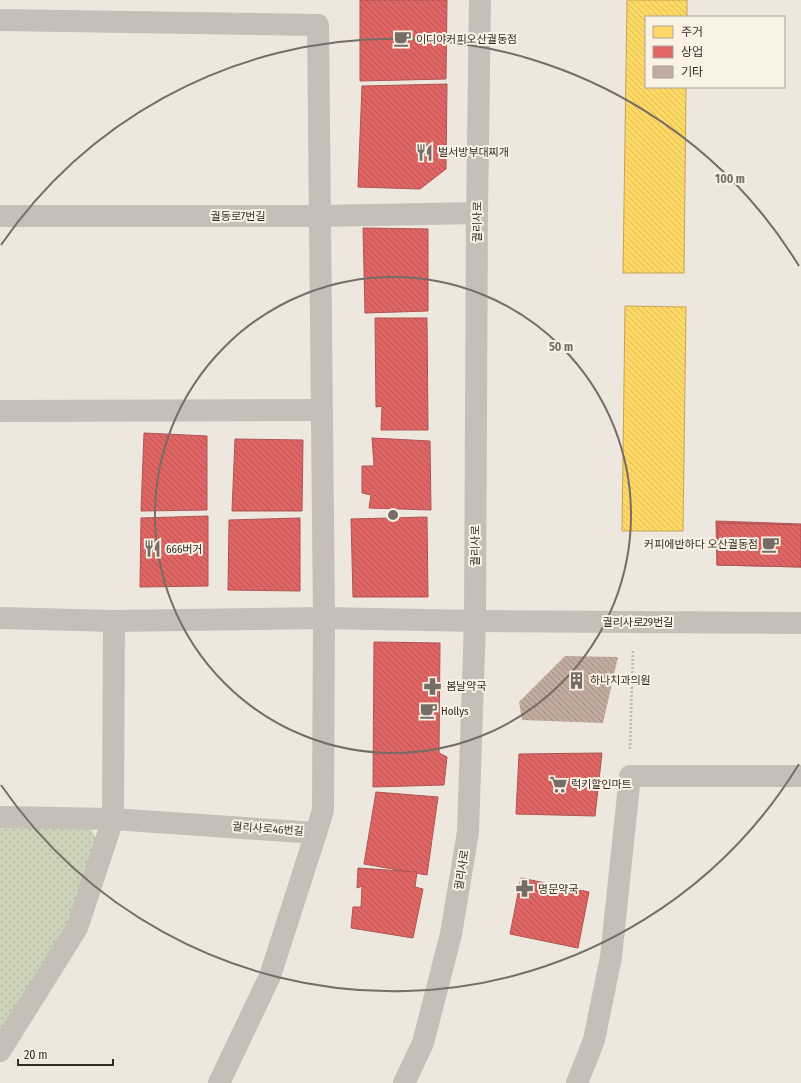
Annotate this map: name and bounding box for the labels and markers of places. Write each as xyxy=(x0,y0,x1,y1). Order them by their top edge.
cafe icon: 이디야커피오산궐동점 xyxy=(393,29,413,49)
place label: 이디야커피오산궐동점 xyxy=(416,33,517,46)
restaurant icon: 벌서방부대찌개 xyxy=(415,142,435,162)
place label: 벌서방부대찌개 xyxy=(438,146,509,159)
centre of rings xyxy=(386,508,400,522)
cafe icon: 커피에반하다 오산궐동점 xyxy=(761,534,781,554)
place label: 커피에반하다 오산궐동점 xyxy=(644,538,758,551)
restaurant icon: 666버거 xyxy=(143,539,163,559)
place label: 666버거 xyxy=(166,543,203,556)
building icon: 하나치과의원 xyxy=(567,670,587,690)
place label: 하나치과의원 xyxy=(590,674,651,687)
pharmacy icon: 봄날약국 xyxy=(423,676,443,696)
place label: 봄날약국 xyxy=(446,680,486,693)
cafe icon: Hollys xyxy=(418,701,438,721)
place label: Hollys xyxy=(441,705,469,718)
supermarket icon: 럭키할인마트 xyxy=(548,774,568,794)
place label: 럭키할인마트 xyxy=(571,778,632,791)
pharmacy icon: 명문약국 xyxy=(515,879,535,899)
place label: 명문약국 xyxy=(538,883,578,896)

